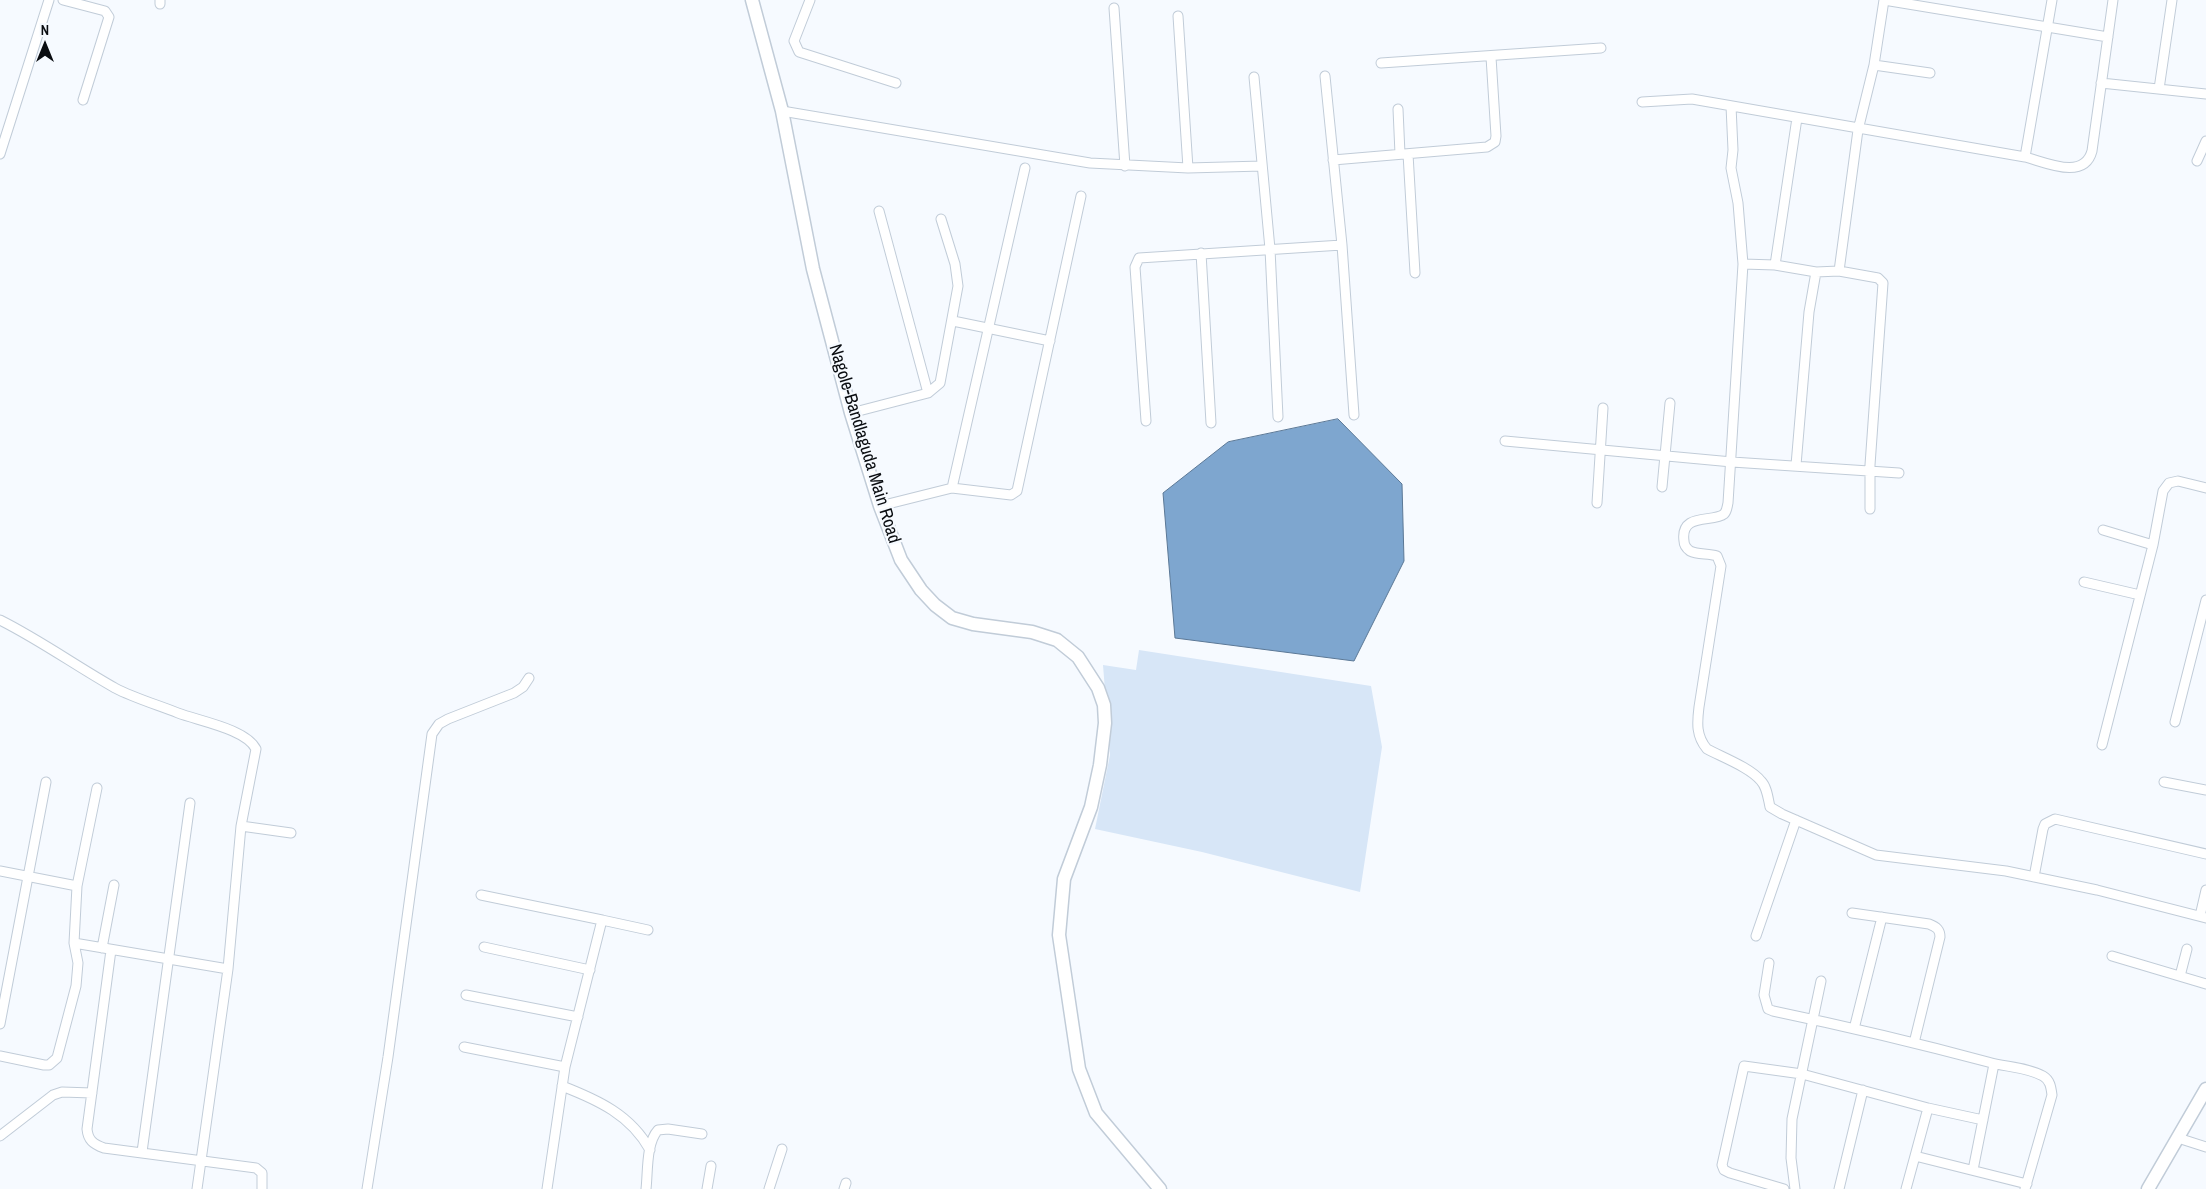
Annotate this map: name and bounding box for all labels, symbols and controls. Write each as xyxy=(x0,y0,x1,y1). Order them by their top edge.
north arrow xyxy=(20,20,70,70)
text: N xyxy=(41,21,49,39)
street label: Nagole-Bandlaguda Main Road xyxy=(823,342,905,546)

